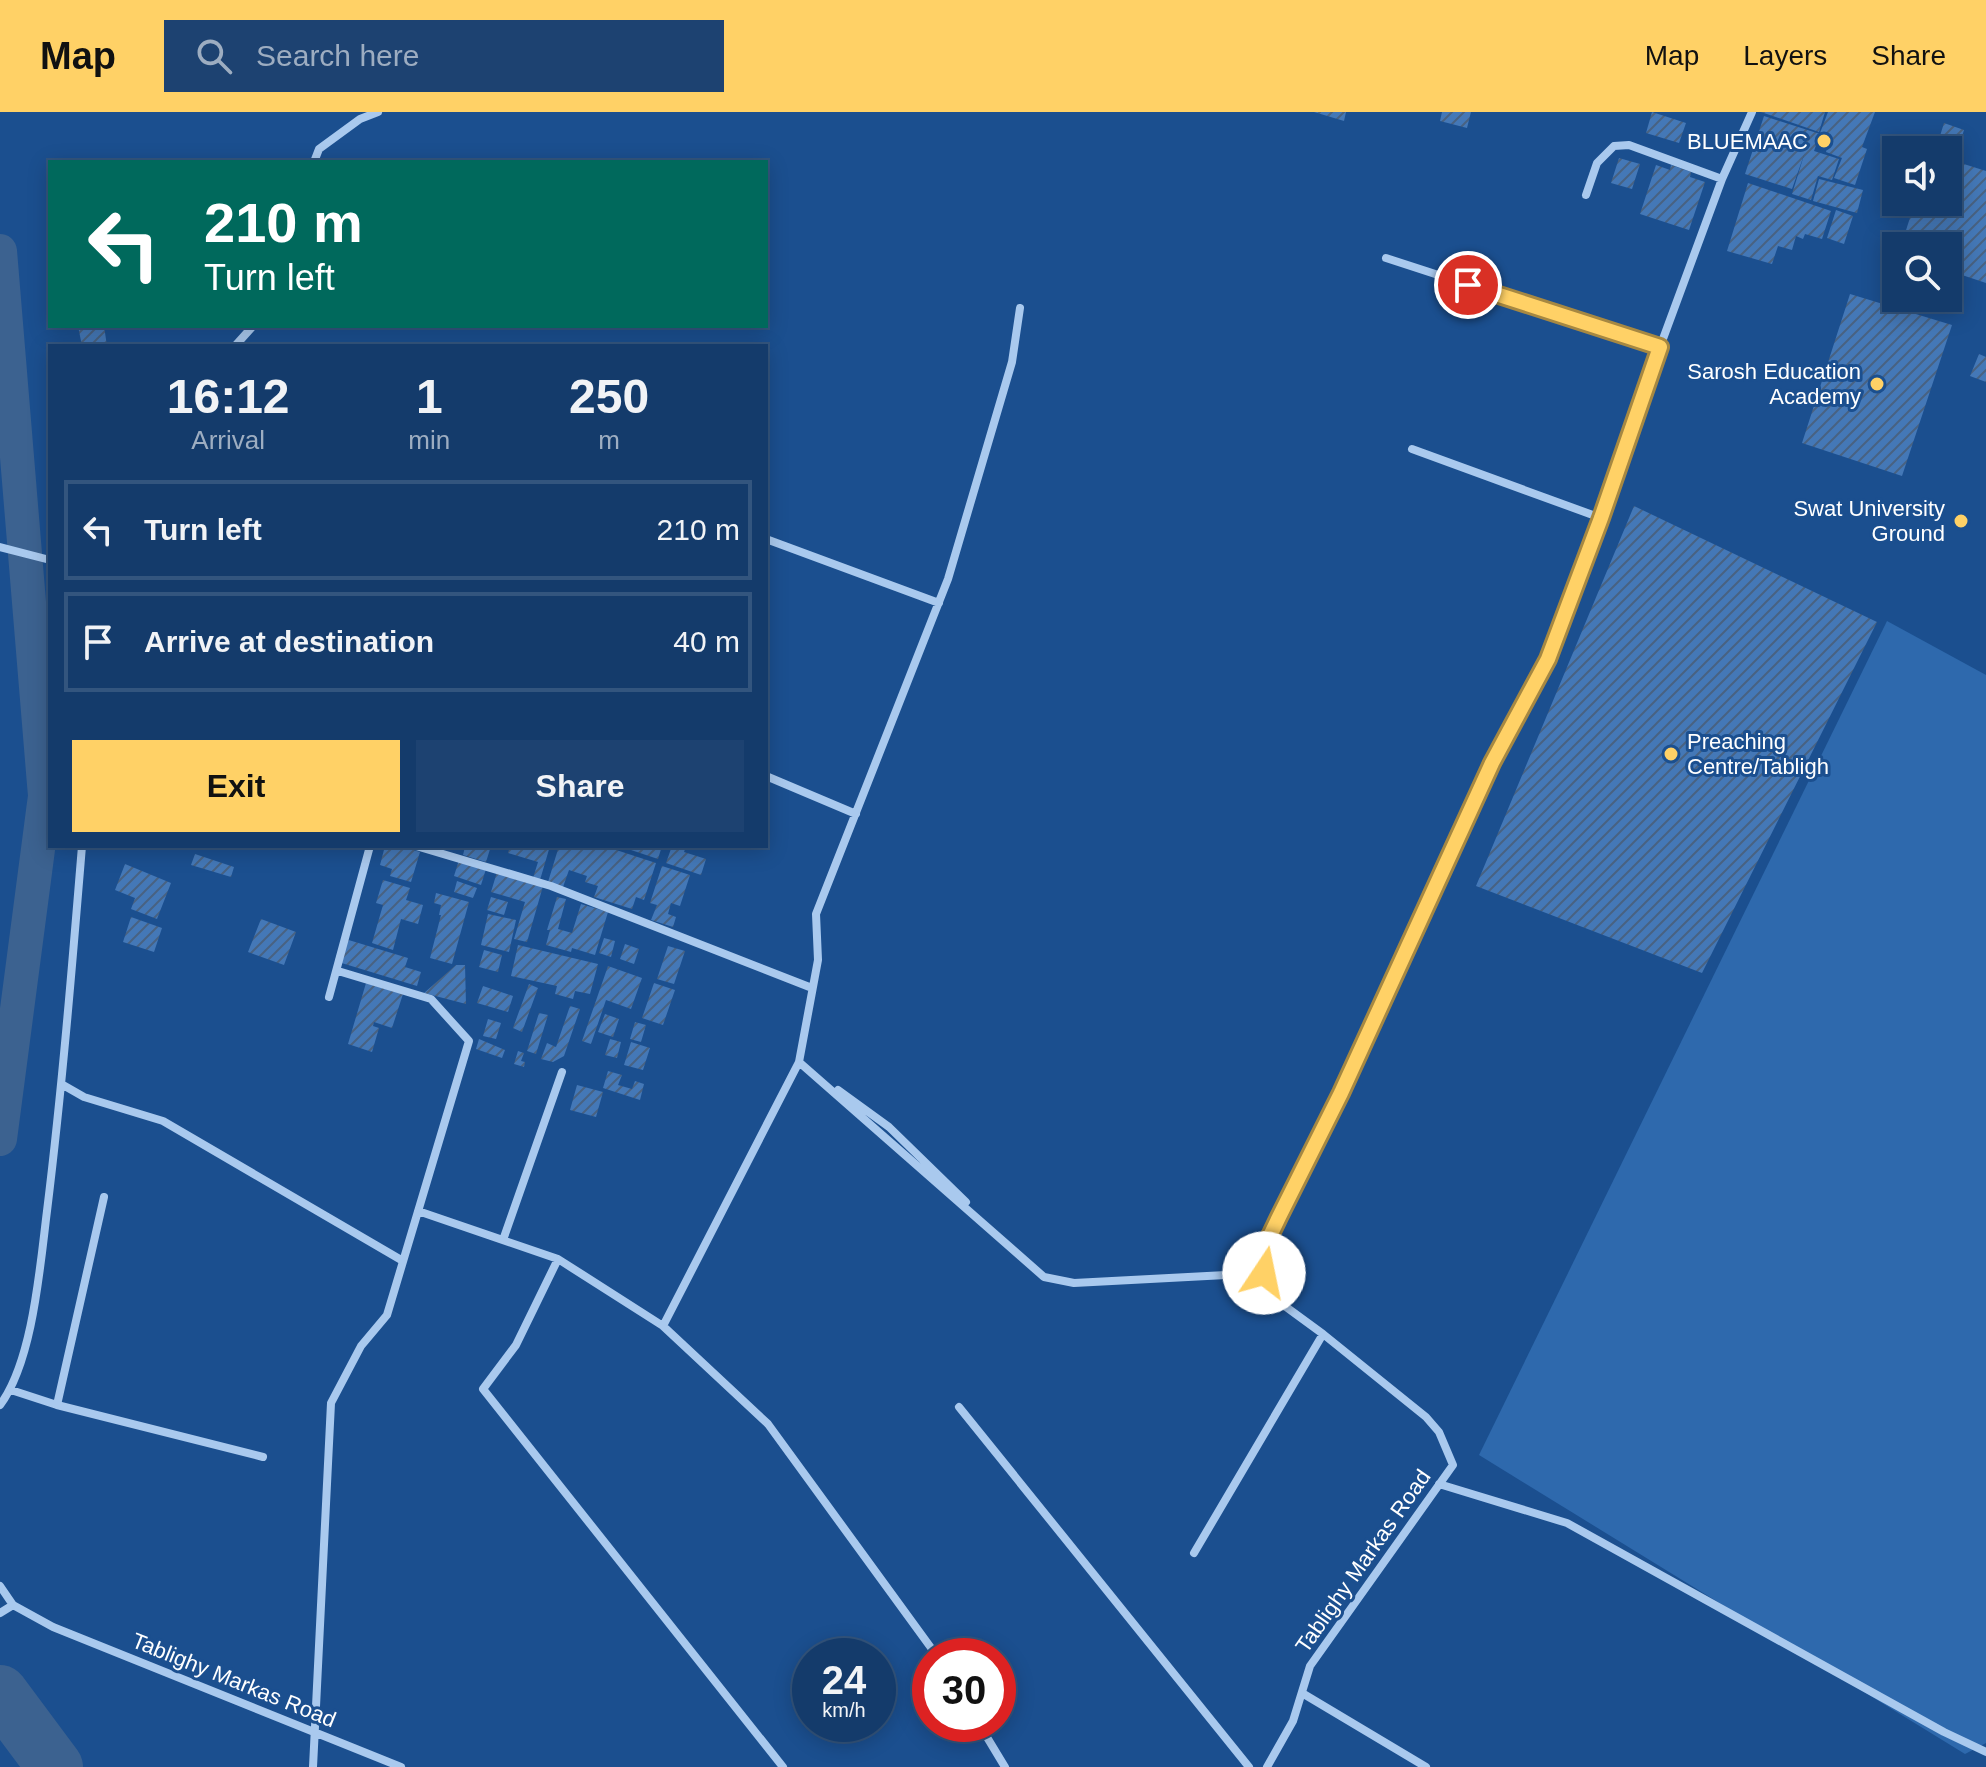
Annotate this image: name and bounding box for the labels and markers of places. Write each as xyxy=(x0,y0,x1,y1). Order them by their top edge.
place label: BLUEMAAC xyxy=(1687,129,1808,154)
marker: BLUEMAAC xyxy=(1815,132,1833,150)
pin xyxy=(1434,251,1502,319)
place label: Sarosh Education Academy xyxy=(1687,359,1861,409)
marker: Sarosh Education Academy xyxy=(1868,375,1886,393)
place label: Swat University Ground xyxy=(1793,496,1945,546)
marker: Swat University Ground xyxy=(1952,512,1970,530)
place label: Preaching Centre/Tabligh xyxy=(1687,729,1829,779)
marker: Preaching Centre/Tabligh xyxy=(1662,745,1680,763)

